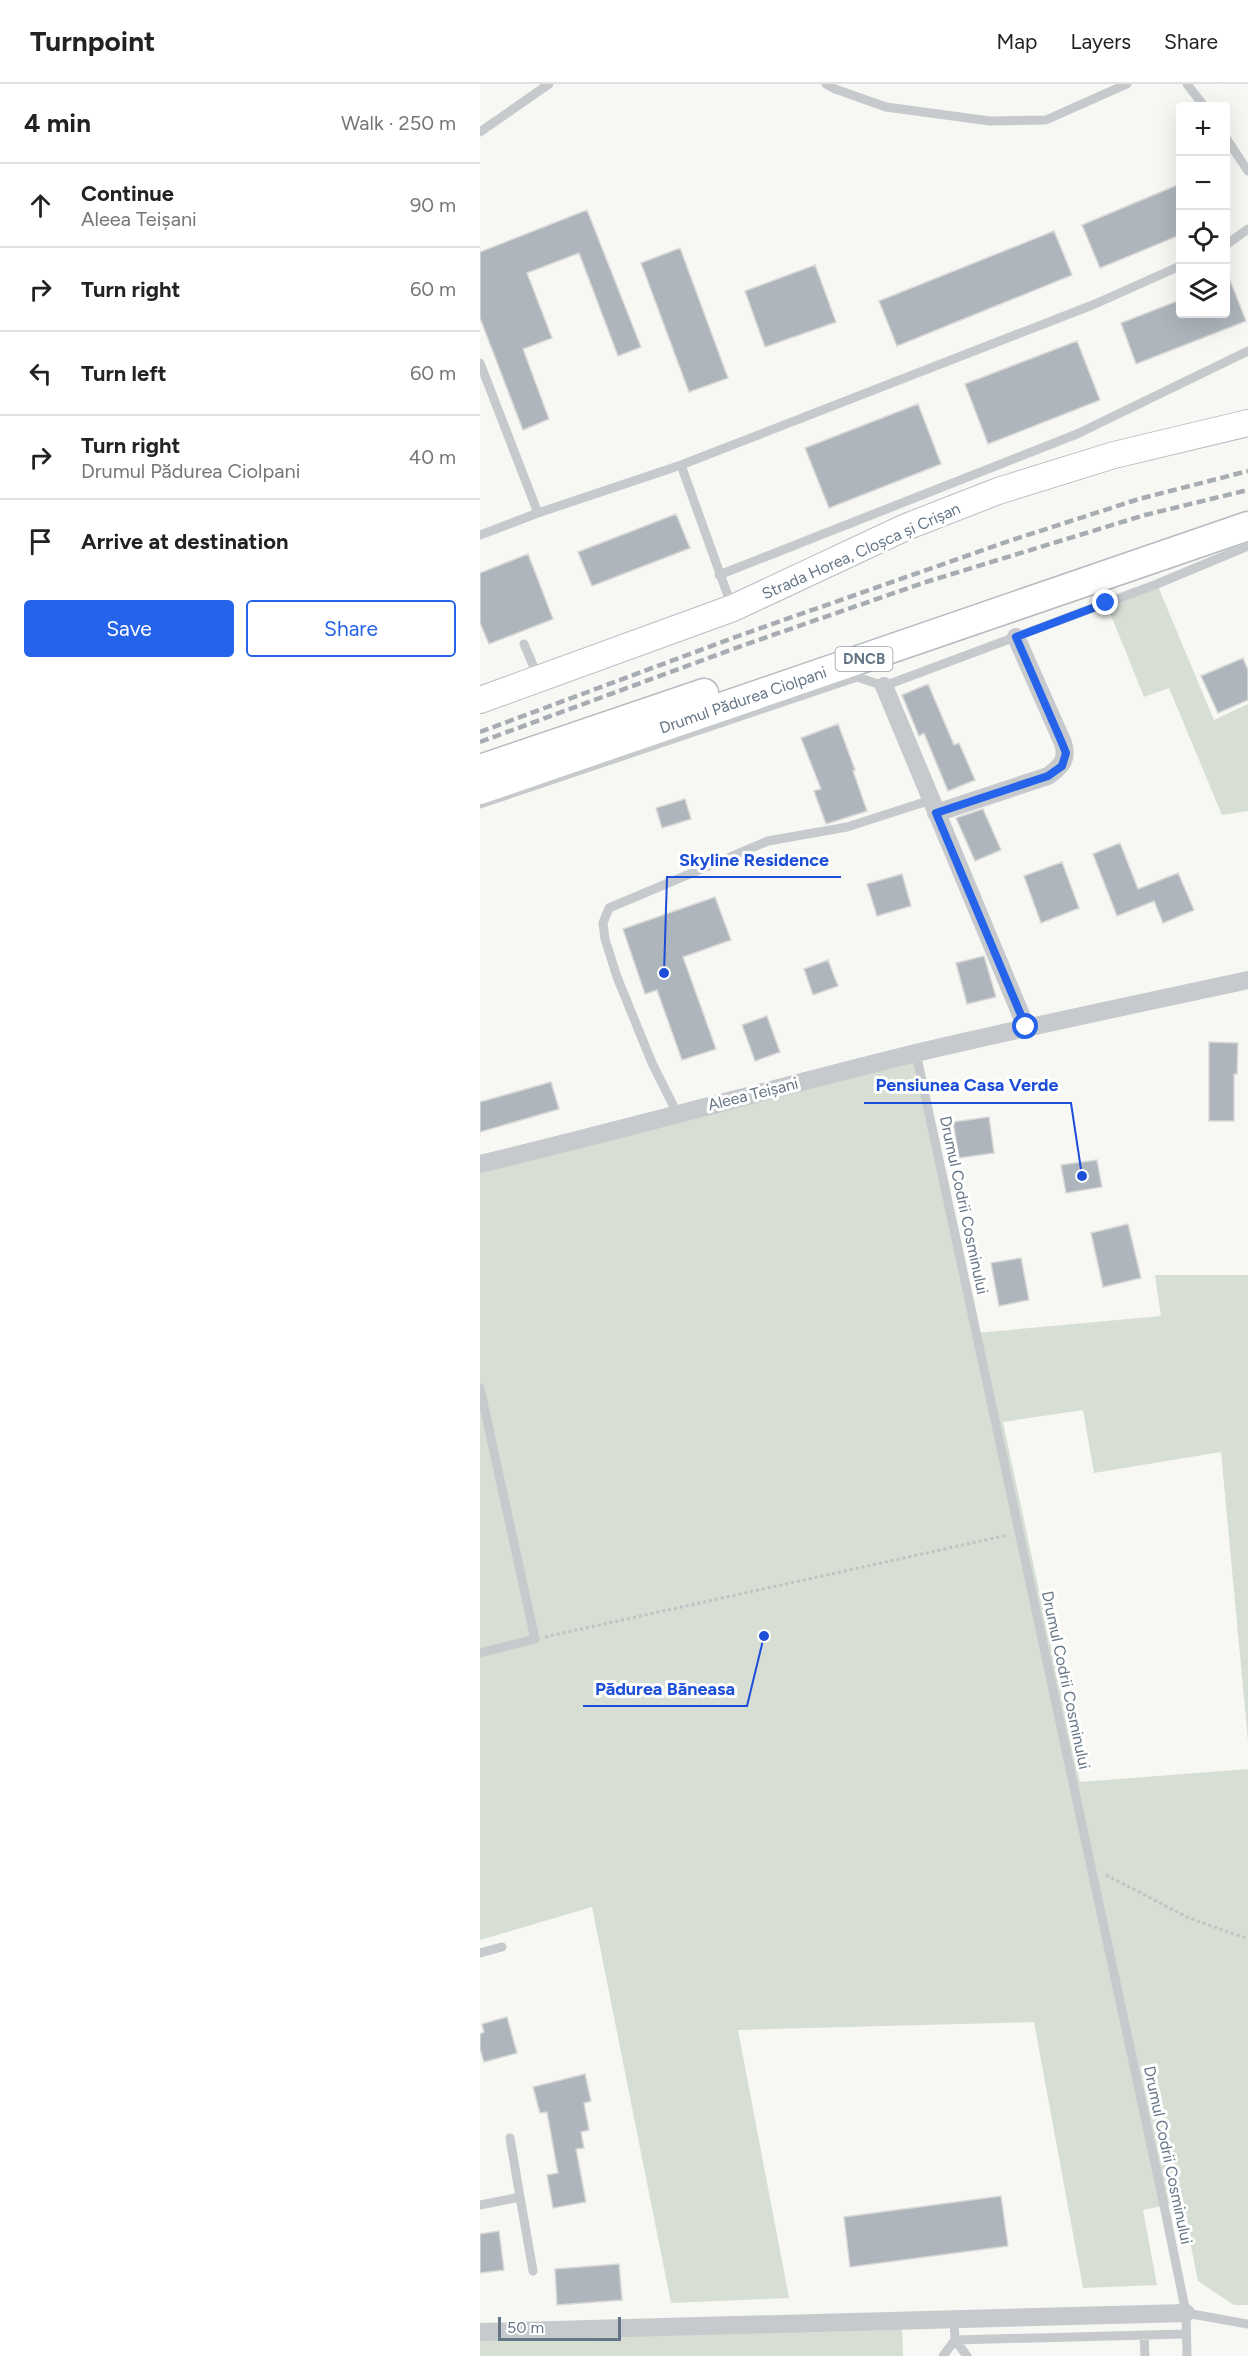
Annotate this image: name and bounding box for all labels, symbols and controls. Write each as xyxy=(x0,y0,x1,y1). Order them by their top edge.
text: Turnpoint xyxy=(30,24,155,58)
text: Map xyxy=(997,29,1037,54)
text: Layers xyxy=(1070,29,1131,54)
text: Share xyxy=(1164,29,1218,54)
map controls xyxy=(1176,102,1230,318)
button: + xyxy=(1176,102,1230,156)
text: 4 min xyxy=(24,107,91,139)
text: Walk · 250 m xyxy=(341,111,456,135)
button: − xyxy=(1176,156,1230,210)
text: Continue xyxy=(81,180,174,207)
icon: ahead xyxy=(24,189,57,222)
text: 90 m xyxy=(410,193,456,217)
text: Aleea Teișani xyxy=(81,207,197,231)
button: locate xyxy=(1176,210,1230,264)
button: layers xyxy=(1176,264,1230,318)
icon: right xyxy=(24,273,57,306)
text: Turn right xyxy=(81,276,180,303)
text: 60 m xyxy=(410,277,456,301)
icon: left xyxy=(24,357,57,390)
text: Turn left xyxy=(81,360,167,387)
text: 60 m xyxy=(410,361,456,385)
text: Turn right xyxy=(81,432,180,459)
icon: right xyxy=(24,441,57,474)
text: 40 m xyxy=(409,445,456,469)
text: Drumul Pădurea Ciolpani xyxy=(81,459,300,483)
street label: Strada Horea, Cloșca și Crișan xyxy=(759,499,963,603)
icon: arrive xyxy=(24,525,57,558)
text: Arrive at destination xyxy=(81,528,289,555)
route end xyxy=(1092,589,1118,615)
button: Save xyxy=(24,600,234,657)
button: Share xyxy=(246,600,456,657)
road number: DNCB xyxy=(836,647,892,671)
street label: Drumul Pădurea Ciolpani xyxy=(657,662,829,738)
callout: Skyline Residence xyxy=(667,841,841,877)
text: Skyline Residence xyxy=(679,849,829,871)
route start xyxy=(1012,1013,1038,1039)
callout: Pensiunea Casa Verde xyxy=(864,1067,1071,1103)
street label: Aleea Teișani xyxy=(706,1074,800,1114)
text: Pensiunea Casa Verde xyxy=(876,1074,1058,1096)
street label: Drumul Codrii Cosminului xyxy=(936,1114,992,1296)
street label: Drumul Codrii Cosminului xyxy=(1038,1589,1094,1771)
callout: Pădurea Băneasa xyxy=(583,1670,747,1706)
text: Pădurea Băneasa xyxy=(595,1678,735,1700)
street label: Drumul Codrii Cosminului xyxy=(1140,2064,1196,2246)
scale bar xyxy=(498,2314,621,2342)
text: 50 m xyxy=(507,2318,544,2337)

